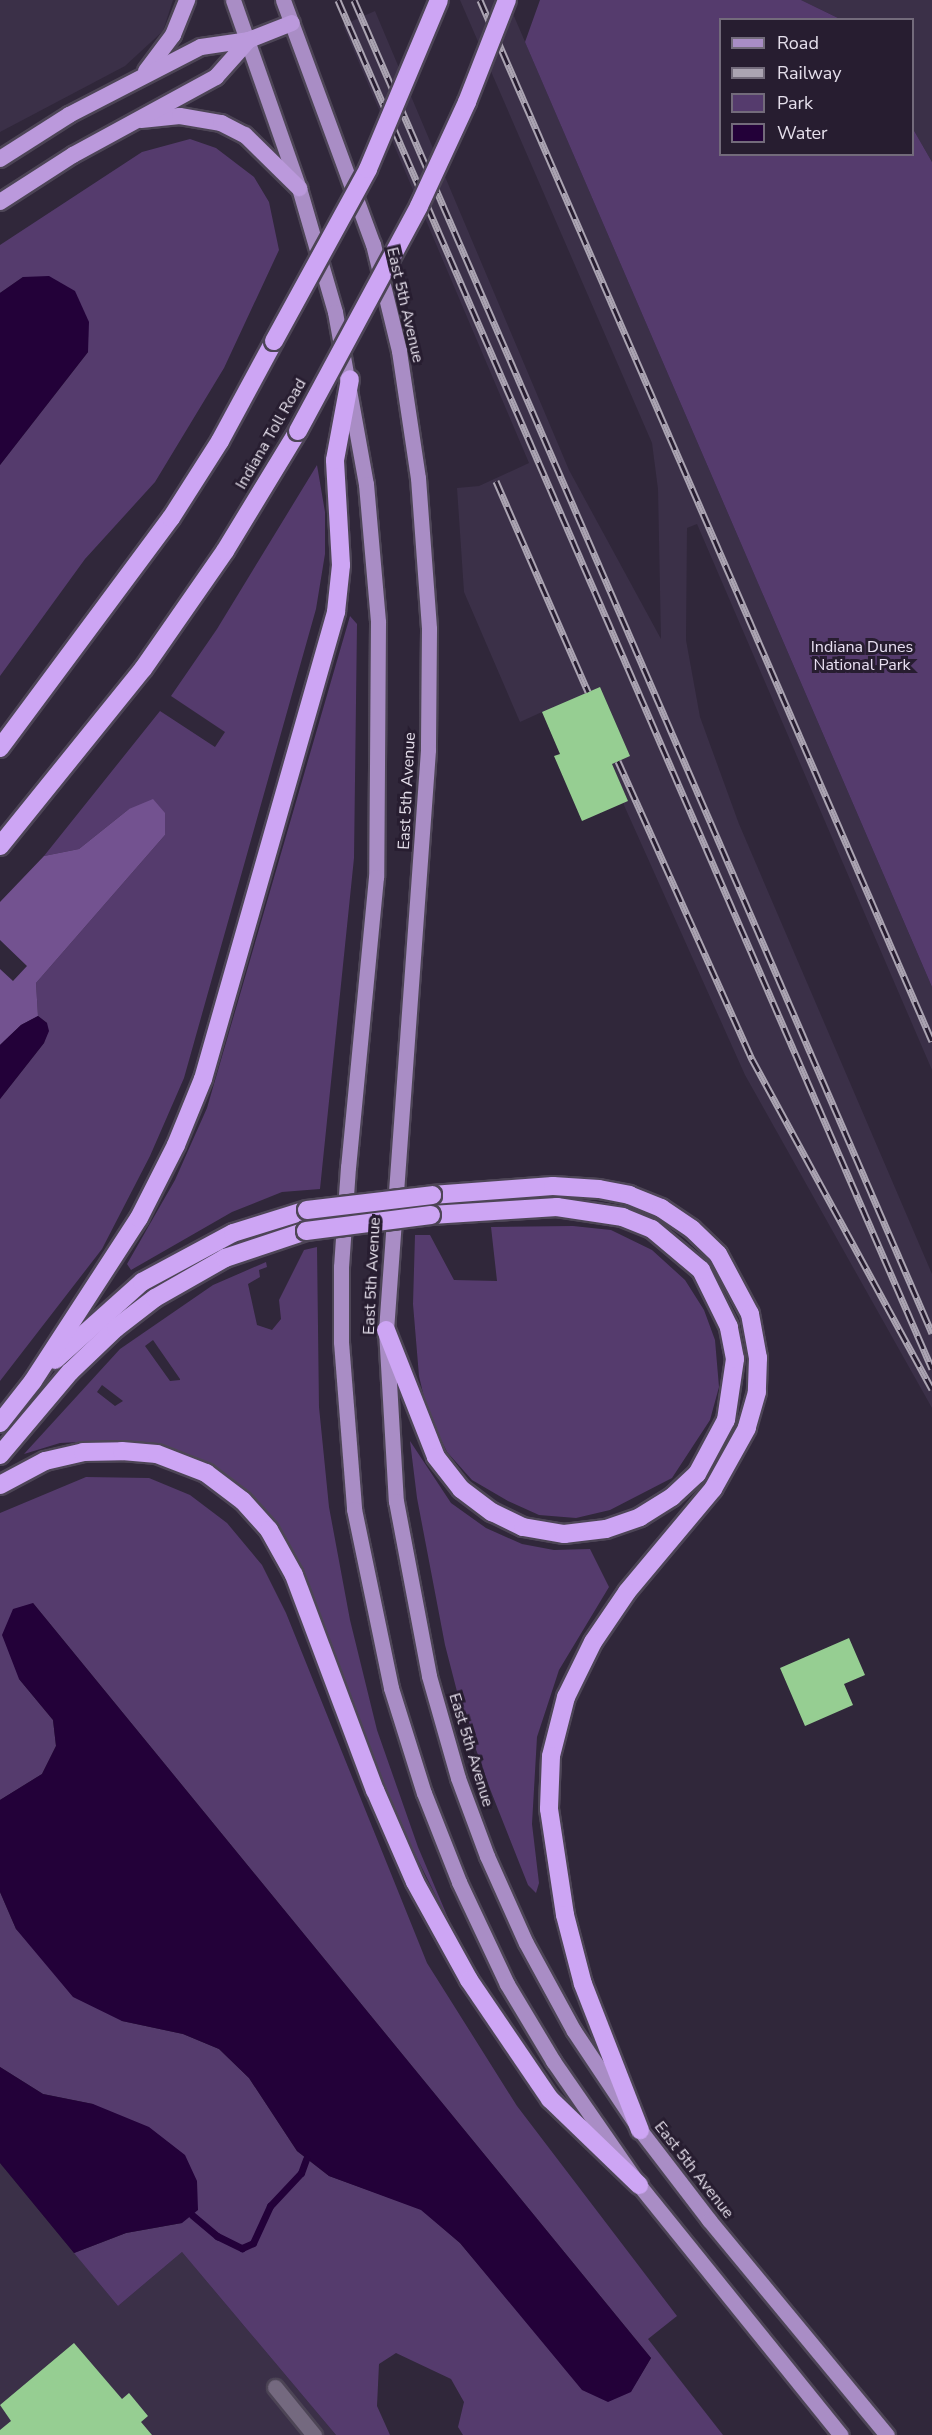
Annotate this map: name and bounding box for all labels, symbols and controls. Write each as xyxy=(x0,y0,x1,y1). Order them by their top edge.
legend xyxy=(719,18,914,156)
text: Road xyxy=(777,31,819,55)
text: Railway xyxy=(777,61,842,85)
text: Park xyxy=(777,91,813,115)
text: Water xyxy=(777,121,828,145)
street label: East 5th Avenue xyxy=(382,245,428,365)
street label: Indiana Toll Road xyxy=(232,375,310,493)
park label: Indiana Dunes National Park xyxy=(811,637,913,675)
street label: East 5th Avenue xyxy=(394,732,420,850)
street label: East 5th Avenue xyxy=(359,1217,385,1335)
street label: East 5th Avenue xyxy=(445,1691,497,1809)
street label: East 5th Avenue xyxy=(650,2118,738,2222)

